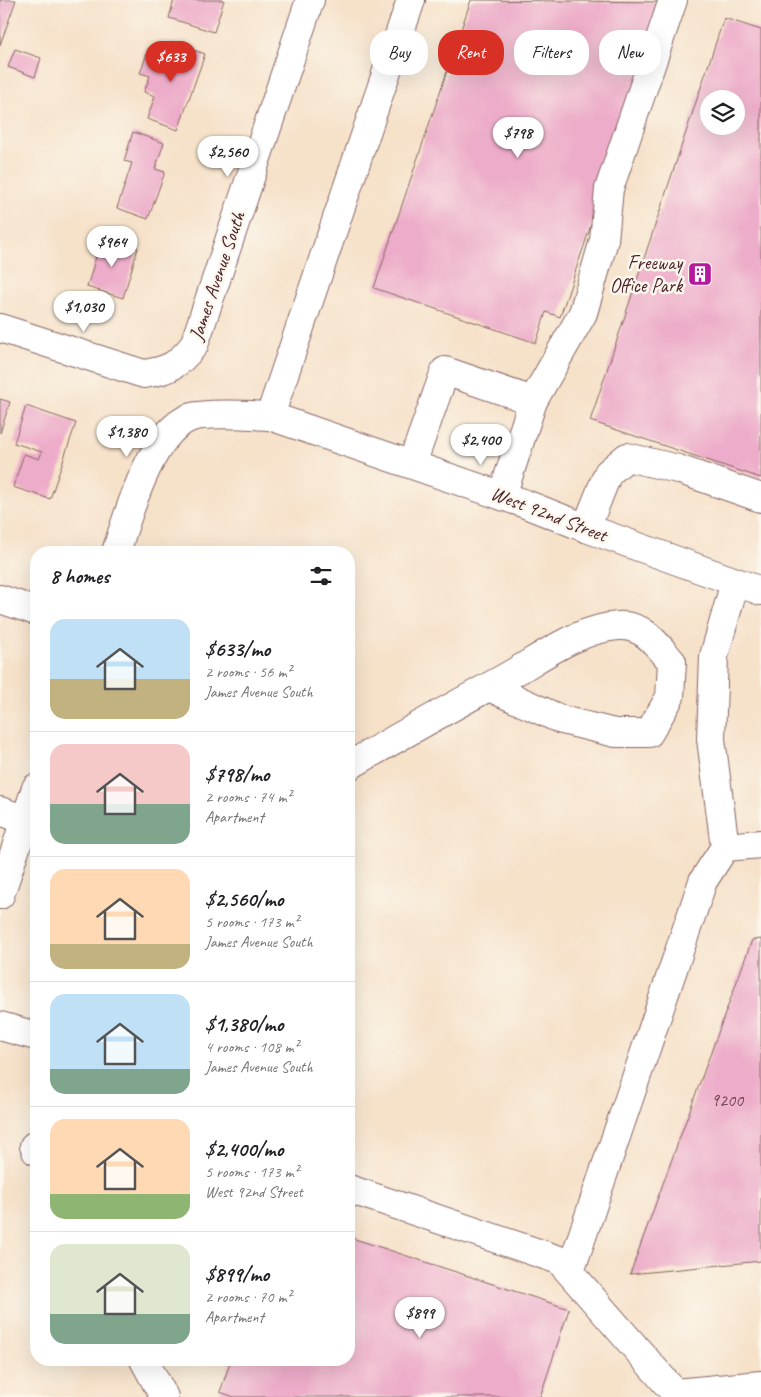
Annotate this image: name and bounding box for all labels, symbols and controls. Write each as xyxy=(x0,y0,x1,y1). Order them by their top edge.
chip: Buy xyxy=(370,30,428,75)
chip: Rent xyxy=(438,30,504,75)
chip: Filters xyxy=(514,30,589,75)
chip: New xyxy=(599,30,661,75)
pin: $633 xyxy=(141,41,201,83)
text: $633 xyxy=(156,47,186,67)
map controls xyxy=(700,90,745,135)
button: layers xyxy=(700,90,745,135)
pin: $798 xyxy=(488,116,548,159)
text: $798 xyxy=(504,123,532,143)
pin: $2,560 xyxy=(187,136,269,178)
text: $2,560 xyxy=(208,142,248,162)
street label: James Avenue South xyxy=(183,207,251,345)
pin: $964 xyxy=(82,226,142,268)
text: $964 xyxy=(98,232,126,252)
place label: Freeway Office Park xyxy=(610,250,684,298)
building icon: Freeway Office Park xyxy=(687,261,713,287)
pin: $1,030 xyxy=(43,290,125,333)
text: $1,030 xyxy=(64,297,104,317)
pin: $1,380 xyxy=(86,416,168,458)
text: $1,380 xyxy=(107,422,147,442)
pin: $2,400 xyxy=(440,424,522,466)
text: $2,400 xyxy=(461,430,501,450)
street label: West 92nd Street xyxy=(487,480,613,548)
icon: filters xyxy=(307,562,335,590)
text: 8 homes xyxy=(50,563,109,589)
text: $633/mo xyxy=(205,636,270,662)
icon: home xyxy=(90,639,150,699)
text: 2 rooms · 56 m² xyxy=(205,662,291,682)
text: James Avenue South xyxy=(205,682,313,702)
text: $798/mo xyxy=(205,761,269,787)
icon: home xyxy=(90,764,150,824)
text: 2 rooms · 74 m² xyxy=(205,787,291,807)
text: Apartment xyxy=(205,807,264,827)
text: $2,560/mo xyxy=(205,886,283,912)
icon: home xyxy=(90,889,150,949)
text: 5 rooms · 173 m² xyxy=(205,912,299,932)
text: James Avenue South xyxy=(205,932,313,952)
text: $1,380/mo xyxy=(205,1011,283,1037)
icon: home xyxy=(90,1014,150,1074)
text: 4 rooms · 108 m² xyxy=(205,1037,299,1057)
text: James Avenue South xyxy=(205,1057,313,1077)
house number: 9200 xyxy=(711,1089,745,1111)
text: $2,400/mo xyxy=(205,1136,283,1162)
icon: home xyxy=(90,1139,150,1199)
text: 5 rooms · 173 m² xyxy=(205,1162,299,1182)
text: West 92nd Street xyxy=(205,1182,303,1202)
text: $899/mo xyxy=(205,1261,269,1287)
icon: home xyxy=(90,1264,150,1324)
text: 2 rooms · 70 m² xyxy=(205,1287,291,1307)
pin: $899 xyxy=(390,1296,450,1339)
text: $899 xyxy=(406,1303,434,1323)
text: Apartment xyxy=(205,1307,264,1327)

